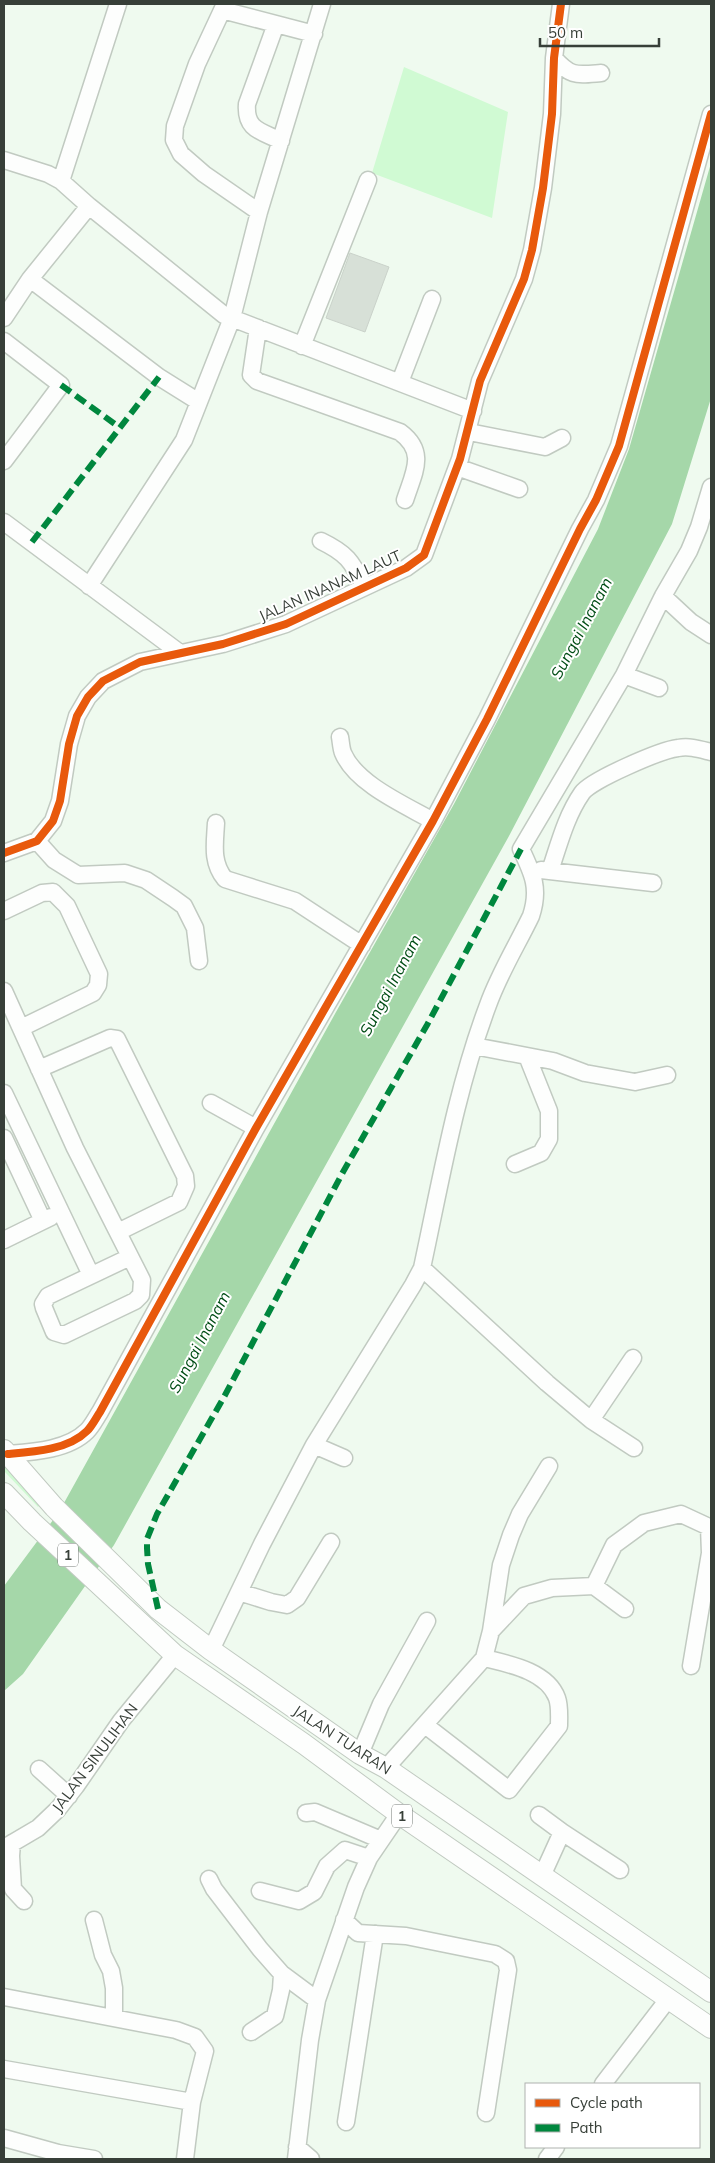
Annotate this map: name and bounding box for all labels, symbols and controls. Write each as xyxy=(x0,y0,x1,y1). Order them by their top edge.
scale bar xyxy=(540,15,659,47)
text: 50 m xyxy=(548,23,583,42)
street label: JALAN INANAM LAUT xyxy=(256,546,404,626)
water label: Sungai Inanam xyxy=(546,574,616,682)
water label: Sungai Inanam xyxy=(355,931,425,1039)
water label: Sungai Inanam xyxy=(164,1288,234,1396)
road number: 1 xyxy=(58,1544,78,1566)
street label: JALAN SINULIHAN xyxy=(48,1700,142,1816)
street label: JALAN TUARAN xyxy=(290,1701,395,1778)
road number: 1 xyxy=(392,1804,412,1828)
legend xyxy=(525,2083,700,2148)
text: Cycle path xyxy=(570,2093,643,2112)
text: Path xyxy=(570,2118,602,2137)

